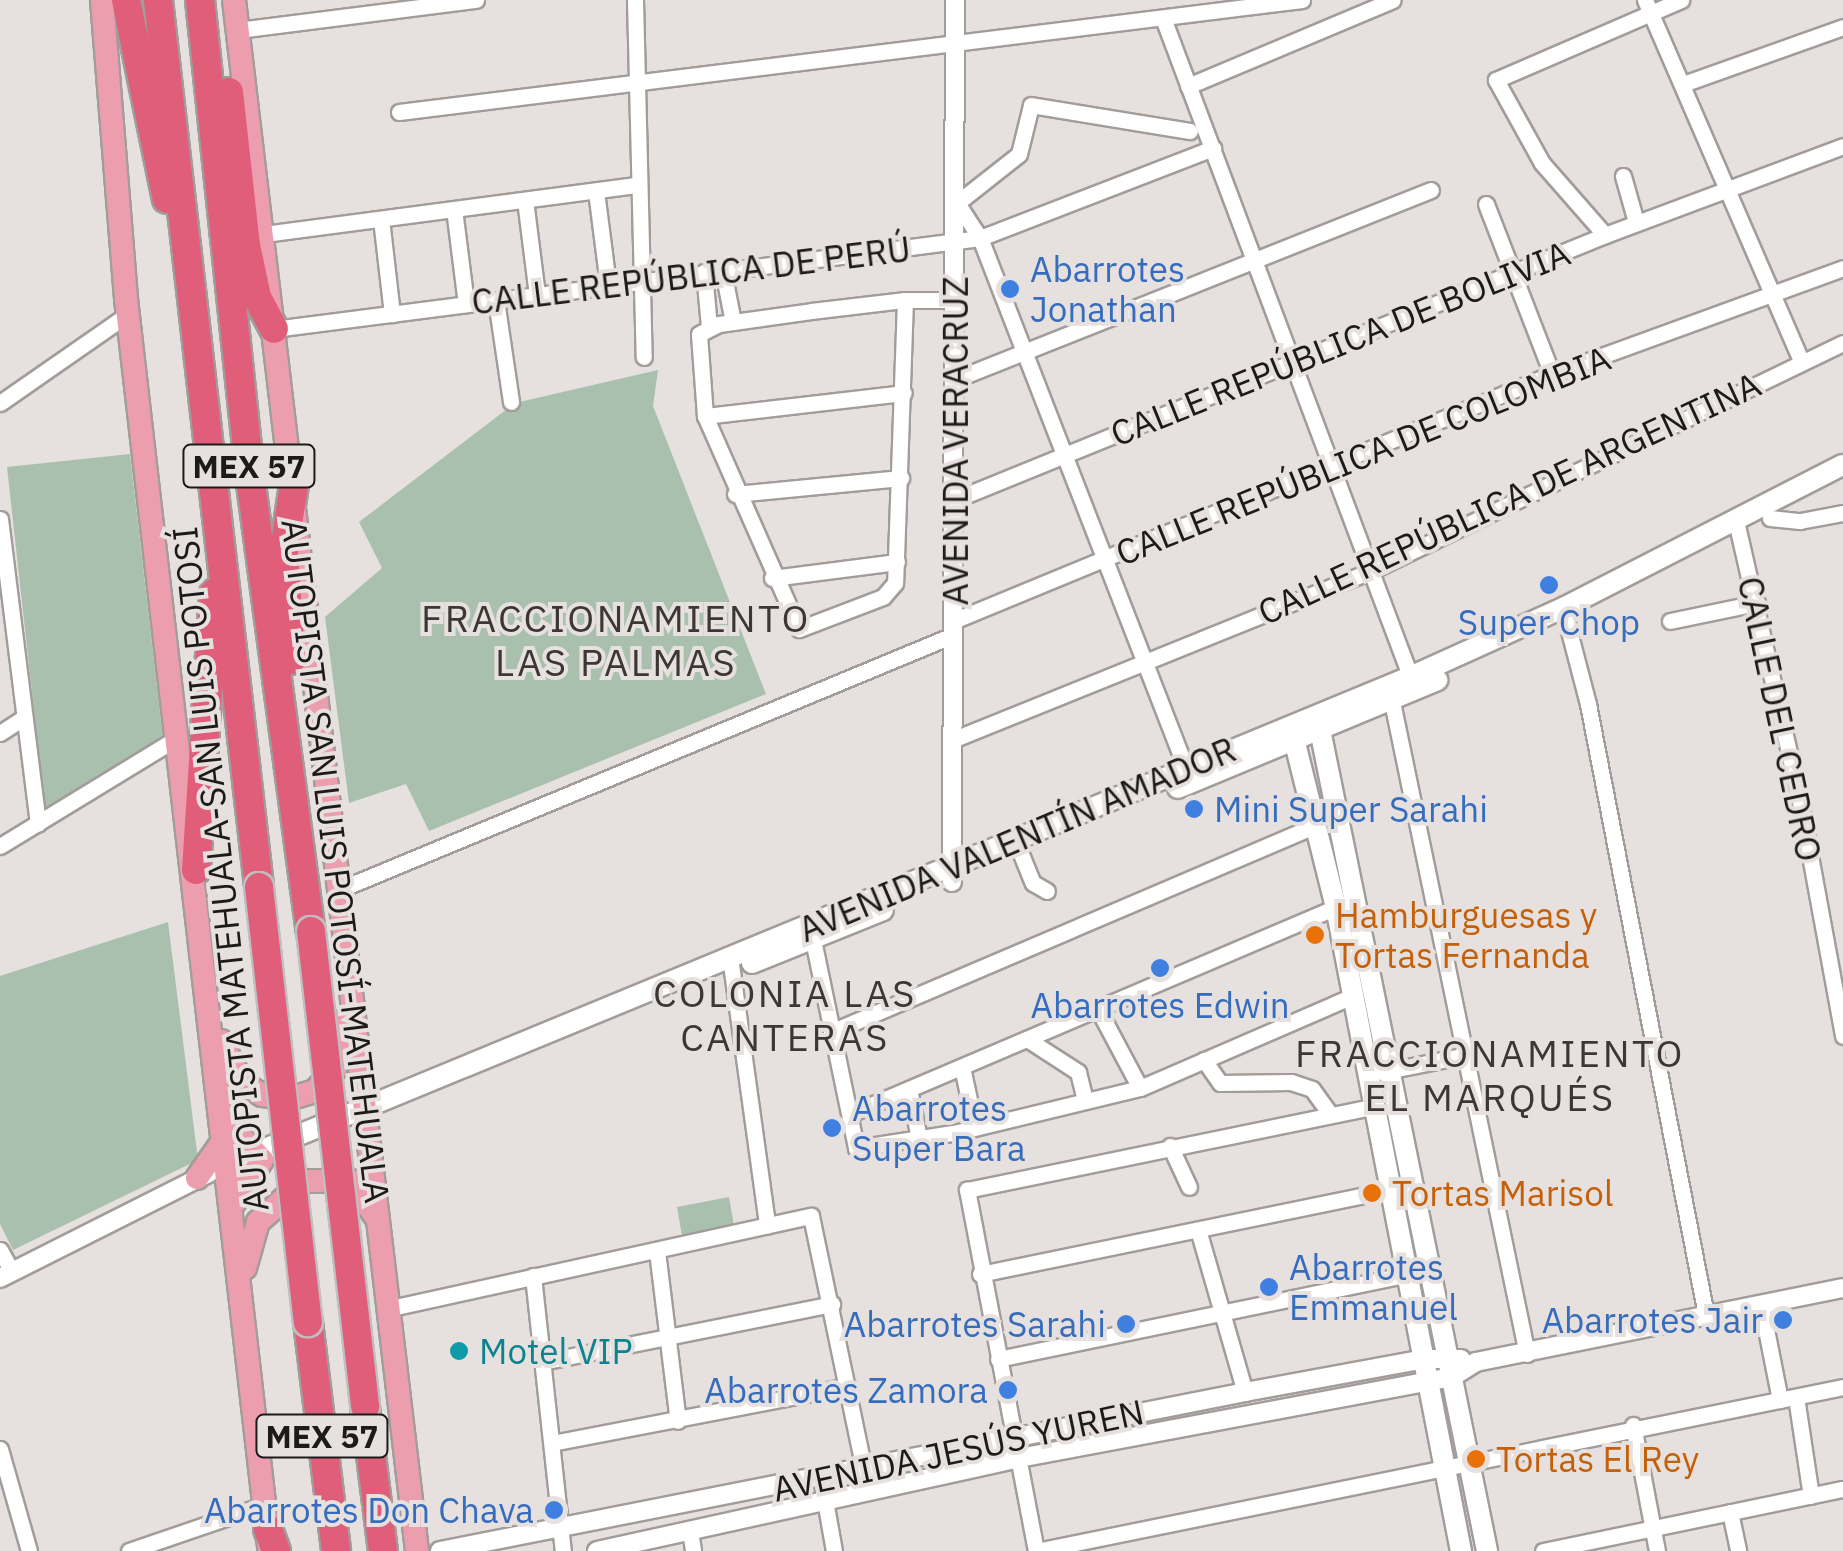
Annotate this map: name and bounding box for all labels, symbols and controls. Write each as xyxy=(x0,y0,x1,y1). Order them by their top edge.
street label: CALLE REPÚBLICA DE PERÚ xyxy=(469,227,913,323)
street label: CALLE REPÚBLICA DE BOLIVIA xyxy=(1104,231,1576,455)
place label: Abarrotes Jonathan xyxy=(1030,248,1185,330)
street label: AVENIDA VERACRUZ xyxy=(934,277,976,605)
marker: Abarrotes Jonathan xyxy=(999,278,1021,300)
street label: CALLE REPÚBLICA DE COLOMBIA xyxy=(1110,336,1616,574)
street label: CALLE REPÚBLICA DE ARGENTINA xyxy=(1251,363,1767,633)
road number: MEX 57 xyxy=(182,439,316,493)
street label: AUTOPISTA SAN LUIS POTOSÍ-MATEHUALA xyxy=(273,517,399,1205)
street label: AUTOPISTA MATEHUALA-SAN LUIS POTOSÍ xyxy=(163,525,277,1213)
street label: CALLE DEL CEDRO xyxy=(1729,573,1831,865)
marker: Super Chop xyxy=(1538,574,1560,596)
district label: FRACCIONAMIENTO LAS PALMAS xyxy=(421,595,811,684)
place label: Super Chop xyxy=(1458,601,1640,643)
street label: AVENIDA VALENTÍN AMADOR xyxy=(792,728,1242,950)
place label: Mini Super Sarahi xyxy=(1214,788,1488,830)
marker: Mini Super Sarahi xyxy=(1183,798,1205,820)
place label: Hamburguesas y Tortas Fernanda xyxy=(1335,894,1597,976)
marker: Hamburguesas y Tortas Fernanda xyxy=(1304,924,1326,946)
marker: Abarrotes Edwin xyxy=(1149,957,1171,979)
district label: COLONIA LAS CANTERAS xyxy=(653,970,917,1060)
place label: Abarrotes Edwin xyxy=(1030,984,1290,1026)
district label: FRACCIONAMIENTO EL MARQUÉS xyxy=(1295,1030,1685,1120)
place label: Abarrotes Super Bara xyxy=(852,1087,1026,1169)
marker: Abarrotes Super Bara xyxy=(821,1117,843,1139)
place label: Tortas Marisol xyxy=(1392,1172,1613,1214)
marker: Tortas Marisol xyxy=(1361,1182,1383,1204)
place label: Abarrotes Emmanuel xyxy=(1289,1246,1458,1328)
marker: Abarrotes Emmanuel xyxy=(1258,1276,1280,1298)
place label: Abarrotes Jair xyxy=(1542,1299,1763,1341)
place label: Abarrotes Sarahi xyxy=(844,1303,1106,1345)
marker: Abarrotes Jair xyxy=(1772,1309,1794,1331)
marker: Abarrotes Sarahi xyxy=(1115,1313,1137,1335)
place label: Motel VIP xyxy=(479,1330,633,1372)
marker: Motel VIP xyxy=(448,1340,470,1362)
place label: Abarrotes Zamora xyxy=(704,1369,988,1411)
marker: Abarrotes Zamora xyxy=(997,1379,1019,1401)
street label: AVENIDA JESÚS YUREN xyxy=(769,1390,1147,1510)
road number: MEX 57 xyxy=(255,1409,390,1463)
place label: Tortas El Rey xyxy=(1496,1438,1699,1480)
marker: Tortas El Rey xyxy=(1465,1448,1487,1470)
place label: Abarrotes Don Chava xyxy=(204,1489,534,1531)
marker: Abarrotes Don Chava xyxy=(543,1499,565,1521)

